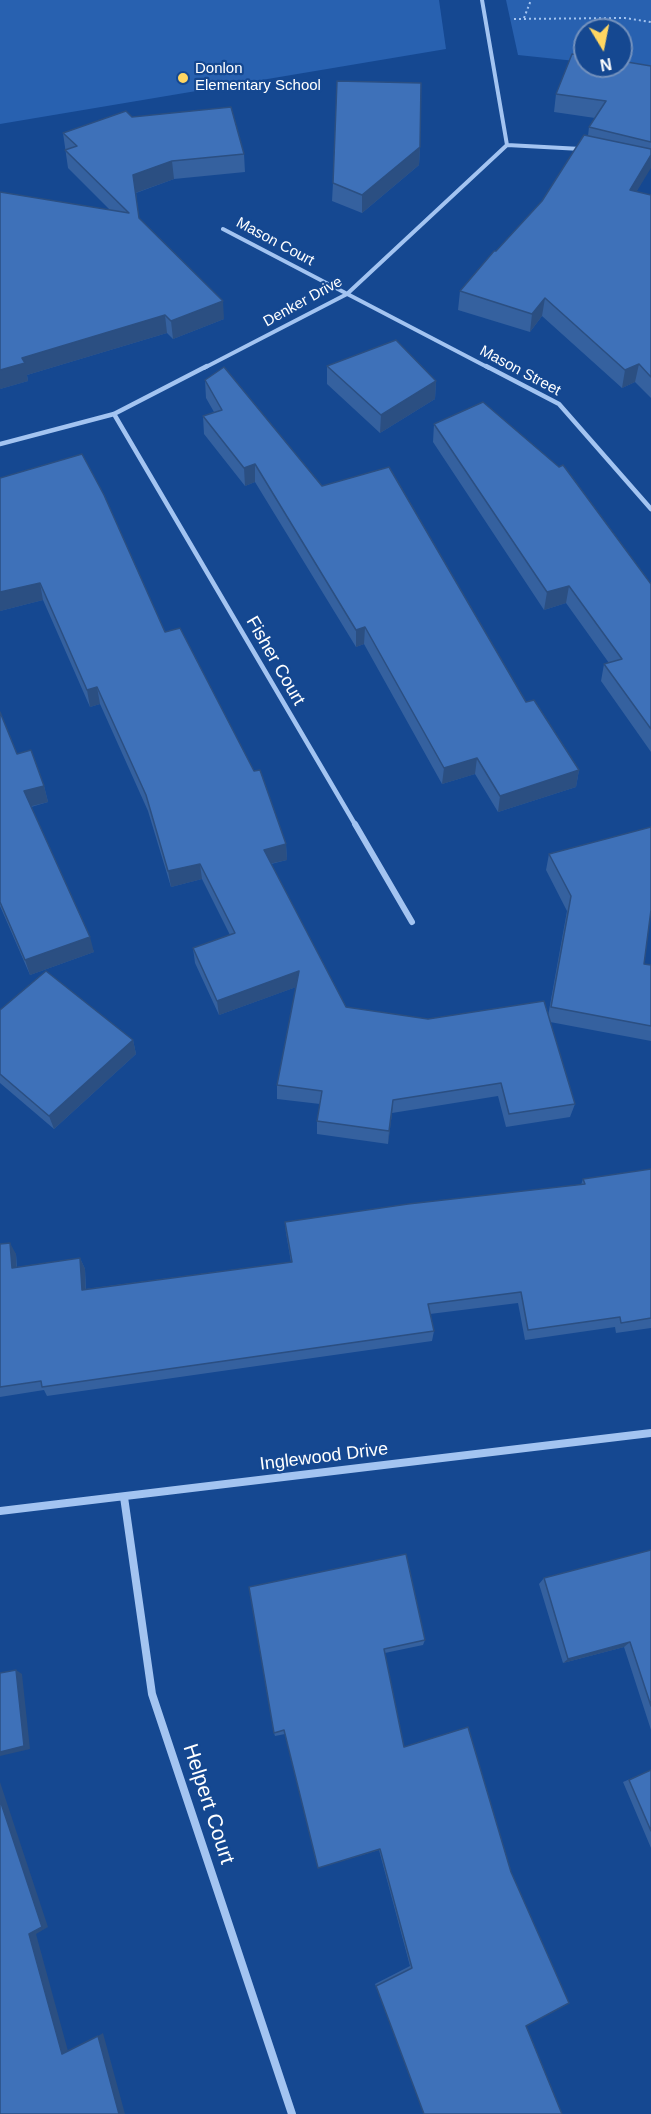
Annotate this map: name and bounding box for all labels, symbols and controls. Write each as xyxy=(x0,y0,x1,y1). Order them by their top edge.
north arrow xyxy=(573,18,633,78)
text: N xyxy=(599,55,613,74)
place label: Donlon Elementary School xyxy=(195,60,321,95)
marker: Donlon Elementary School xyxy=(176,71,190,85)
street label: Mason Court xyxy=(233,214,317,270)
street label: Denker Drive xyxy=(260,273,346,331)
street label: Mason Street xyxy=(476,342,564,400)
street label: Fisher Court xyxy=(241,613,309,709)
street label: Inglewood Drive xyxy=(259,1438,389,1476)
street label: Helpert Court xyxy=(177,1741,239,1867)

